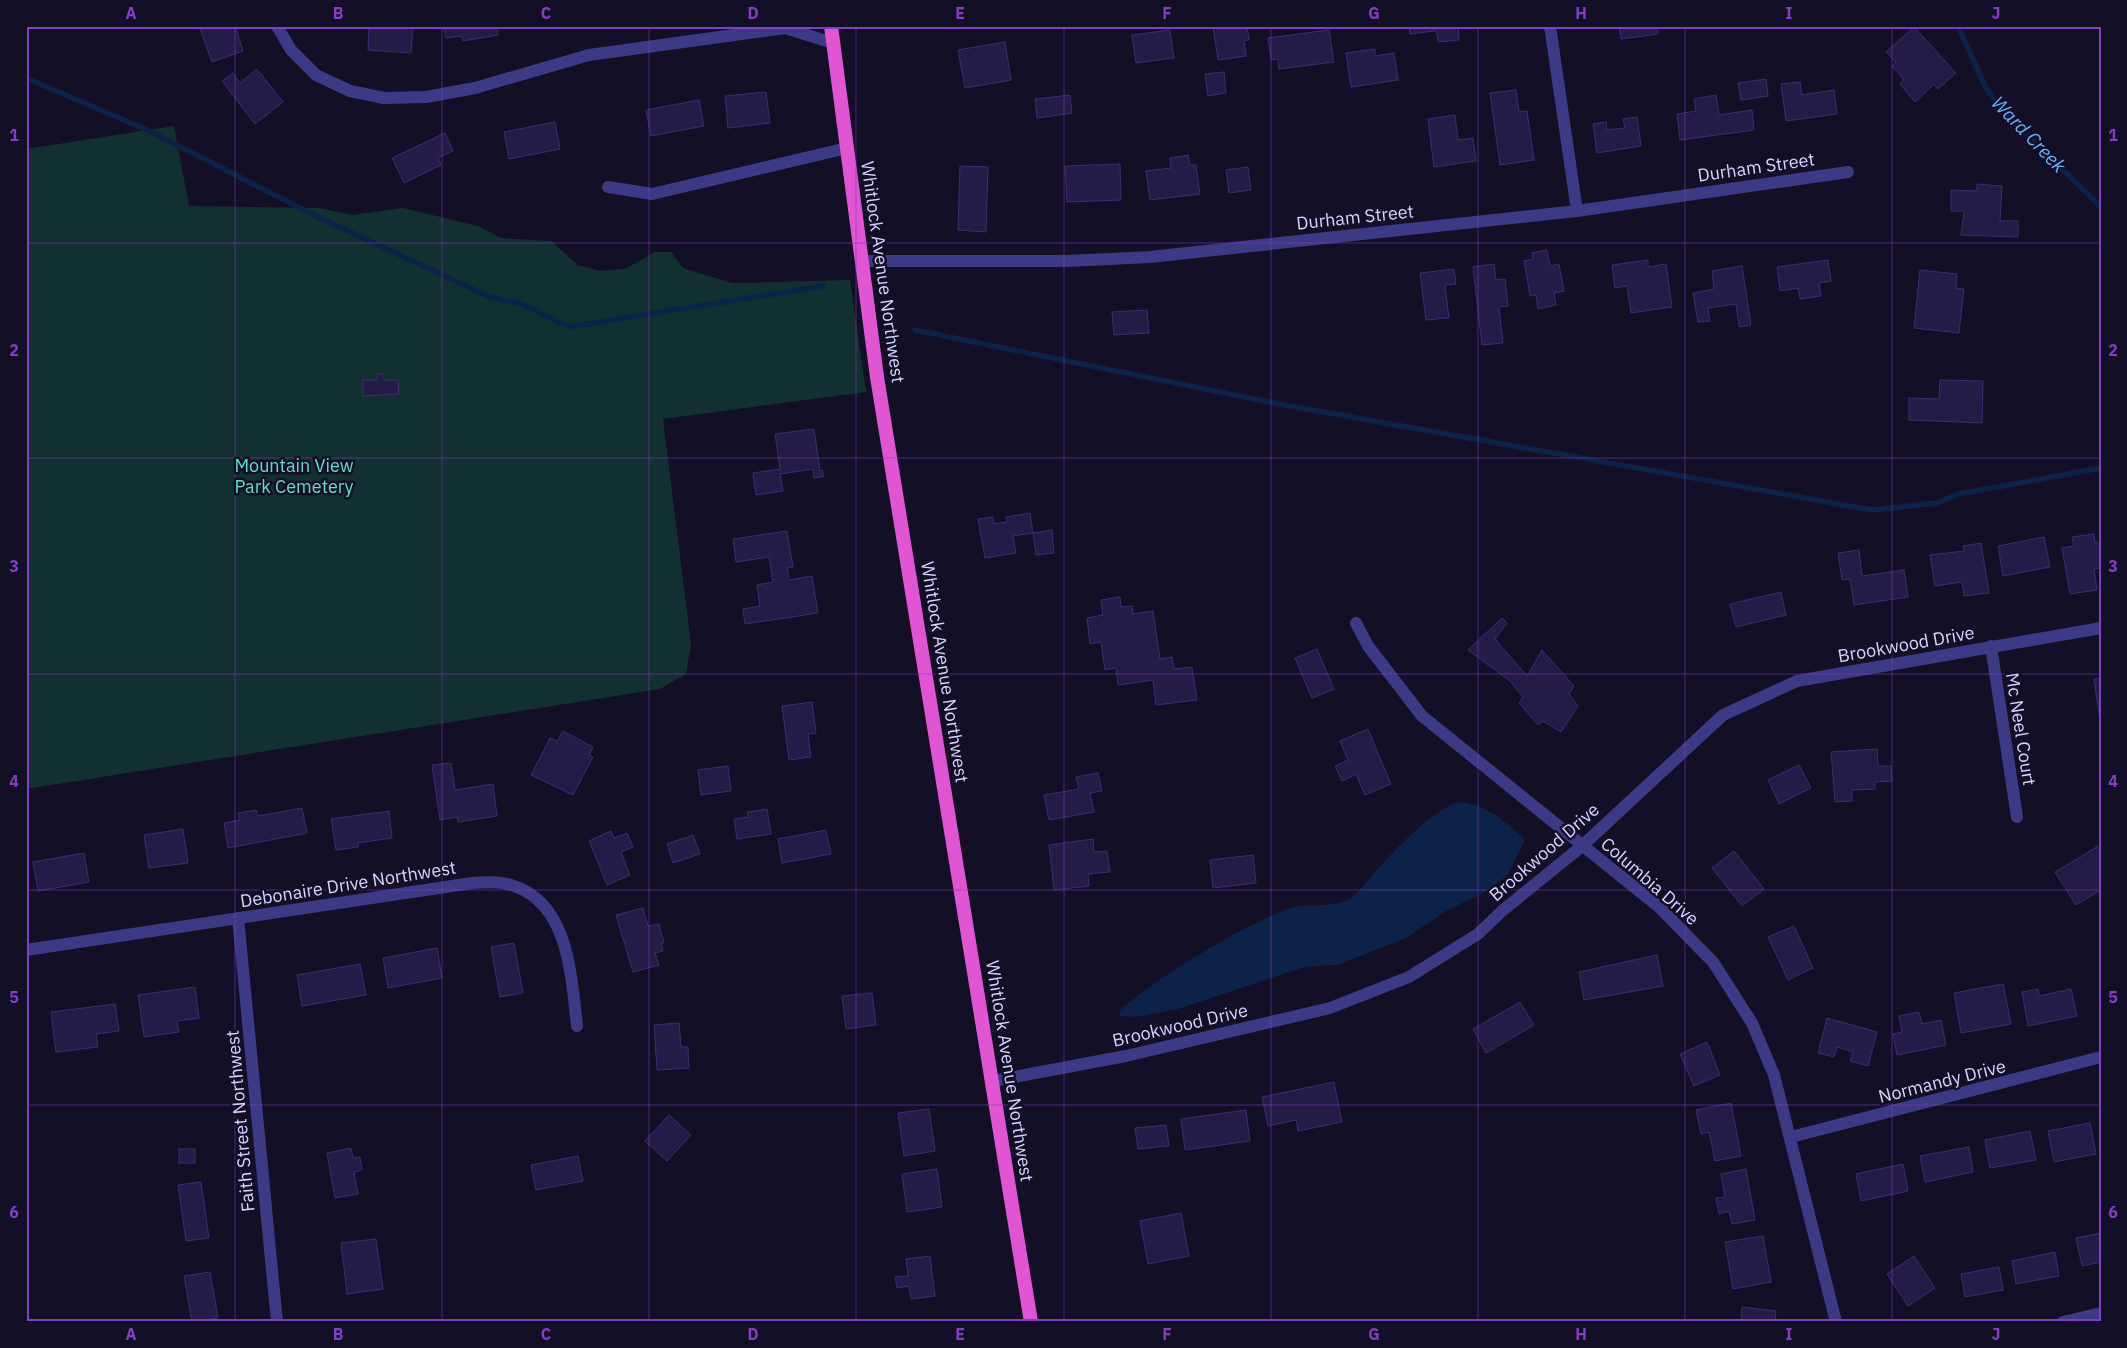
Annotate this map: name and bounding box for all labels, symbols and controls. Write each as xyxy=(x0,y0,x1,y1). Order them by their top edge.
text: A xyxy=(126,3,137,23)
text: B xyxy=(333,3,344,23)
text: C xyxy=(541,3,551,23)
text: D xyxy=(747,3,759,23)
text: E xyxy=(955,3,965,23)
text: F xyxy=(1162,3,1172,23)
text: G xyxy=(1368,3,1380,23)
text: H xyxy=(1575,3,1587,23)
text: I xyxy=(1786,3,1793,23)
text: J xyxy=(1992,3,2000,23)
water label: Ward Creek xyxy=(1987,91,2072,178)
text: 1 xyxy=(9,125,19,145)
text: 1 xyxy=(2108,125,2118,145)
street label: Durham Street xyxy=(1696,147,1816,187)
street label: Whitlock Avenue Northwest xyxy=(856,160,910,384)
street label: Durham Street xyxy=(1295,199,1415,235)
text: 2 xyxy=(9,340,19,360)
text: 2 xyxy=(2108,340,2118,360)
park label: Mountain View Park Cemetery xyxy=(234,454,354,498)
text: 3 xyxy=(9,556,19,576)
text: 3 xyxy=(2108,556,2118,576)
street label: Whitlock Avenue Northwest xyxy=(916,560,974,784)
street label: Brookwood Drive xyxy=(1836,621,1976,667)
street label: Mc Neel Court xyxy=(2001,671,2041,787)
text: 4 xyxy=(9,771,19,791)
text: 4 xyxy=(2108,771,2118,791)
street label: Brookwood Drive xyxy=(1484,798,1604,906)
street label: Columbia Drive xyxy=(1596,832,1704,930)
street label: Debonaire Drive Northwest xyxy=(239,856,457,912)
street label: Whitlock Avenue Northwest xyxy=(981,959,1039,1183)
text: 5 xyxy=(9,987,19,1007)
text: 5 xyxy=(2108,987,2118,1007)
street label: Brookwood Drive xyxy=(1110,998,1250,1052)
street label: Faith Street Northwest xyxy=(221,1029,259,1213)
street label: Normandy Drive xyxy=(1876,1054,2008,1108)
text: 6 xyxy=(9,1202,19,1222)
text: 6 xyxy=(2108,1202,2118,1222)
text: A xyxy=(126,1324,137,1344)
text: B xyxy=(333,1324,344,1344)
text: C xyxy=(541,1324,551,1344)
text: D xyxy=(747,1324,759,1344)
text: E xyxy=(955,1324,965,1344)
text: F xyxy=(1162,1324,1172,1344)
text: G xyxy=(1368,1324,1380,1344)
text: H xyxy=(1575,1324,1587,1344)
text: I xyxy=(1786,1324,1793,1344)
text: J xyxy=(1992,1324,2000,1344)

